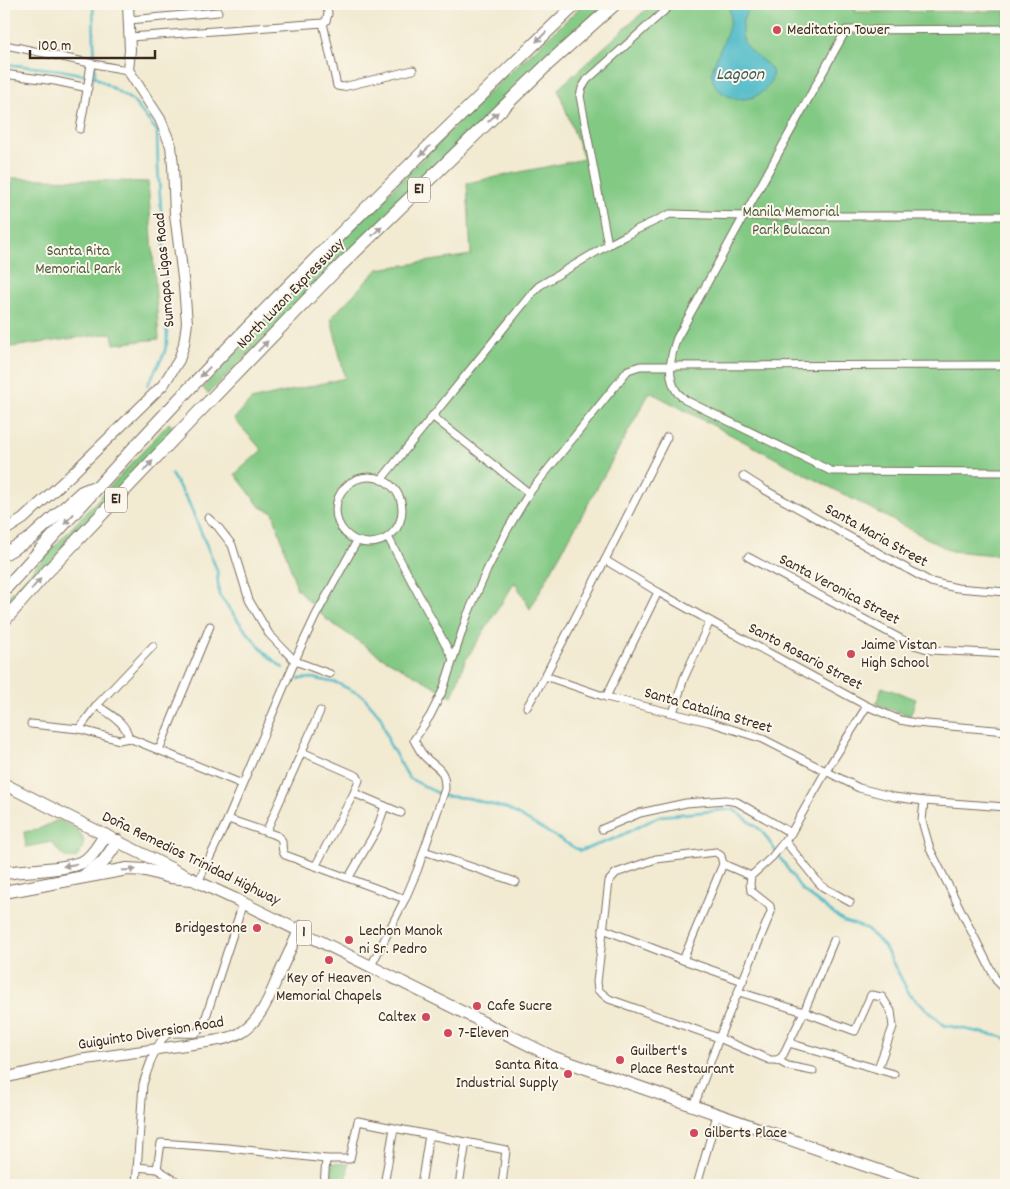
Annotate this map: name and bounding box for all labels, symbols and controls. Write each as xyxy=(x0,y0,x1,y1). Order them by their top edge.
place label: Meditation Tower xyxy=(787,19,890,42)
marker: Meditation Tower xyxy=(771,24,783,36)
scale bar xyxy=(30,28,155,60)
one-way arrow xyxy=(535,31,547,43)
text: 100 m xyxy=(38,36,71,58)
water label: Lagoon xyxy=(716,63,765,88)
one-way arrow xyxy=(487,112,499,124)
one-way arrow xyxy=(419,145,431,157)
road number: E1 xyxy=(408,178,430,202)
park label: Manila Memorial Park Bulacan xyxy=(743,201,840,242)
street label: Sumapa Ligas Road xyxy=(149,212,181,328)
one-way arrow xyxy=(370,225,382,237)
street label: North Luzon Expressway xyxy=(232,233,351,355)
park label: Santa Rita Memorial Park xyxy=(35,240,121,281)
one-way arrow xyxy=(256,341,268,353)
one-way arrow xyxy=(199,366,211,378)
one-way arrow xyxy=(142,460,154,472)
road number: E1 xyxy=(105,488,127,512)
street label: Santa Maria Street xyxy=(820,498,932,574)
one-way arrow xyxy=(63,513,74,526)
street label: Santa Veronica Street xyxy=(775,548,903,632)
one-way arrow xyxy=(31,578,42,591)
street label: Santo Rosario Street xyxy=(744,617,866,697)
place label: Jaime Vistan High School xyxy=(861,634,937,675)
marker: Jaime Vistan High School xyxy=(845,648,857,660)
street label: Santa Catalina Street xyxy=(641,682,775,740)
street label: Doña Remedios Trinidad Highway xyxy=(98,806,285,913)
one-way arrow xyxy=(62,862,78,870)
one-way arrow xyxy=(122,865,138,873)
place label: Bridgestone xyxy=(175,917,247,940)
road number: 1 xyxy=(296,920,312,946)
place label: Lechon Manok ni Sr. Pedro xyxy=(359,920,442,961)
marker: Bridgestone xyxy=(251,922,263,934)
marker: Lechon Manok ni Sr. Pedro xyxy=(343,934,355,946)
marker: Key of Heaven Memorial Chapels xyxy=(323,954,335,966)
place label: Key of Heaven Memorial Chapels xyxy=(276,967,382,1008)
place label: Cafe Sucre xyxy=(487,995,552,1018)
marker: Cafe Sucre xyxy=(471,1000,483,1012)
place label: Caltex xyxy=(378,1006,416,1029)
street label: Guiguinto Diversion Road xyxy=(76,1011,226,1057)
marker: Caltex xyxy=(420,1011,432,1023)
place label: 7-Eleven xyxy=(458,1022,509,1045)
marker: 7-Eleven xyxy=(442,1027,454,1039)
place label: Guilbert's Place Restaurant xyxy=(630,1040,734,1081)
place label: Santa Rita Industrial Supply xyxy=(456,1054,559,1095)
marker: Guilbert's Place Restaurant xyxy=(614,1054,626,1066)
marker: Santa Rita Industrial Supply xyxy=(562,1068,574,1080)
place label: Gilberts Place xyxy=(704,1122,787,1145)
marker: Gilberts Place xyxy=(688,1127,700,1139)

